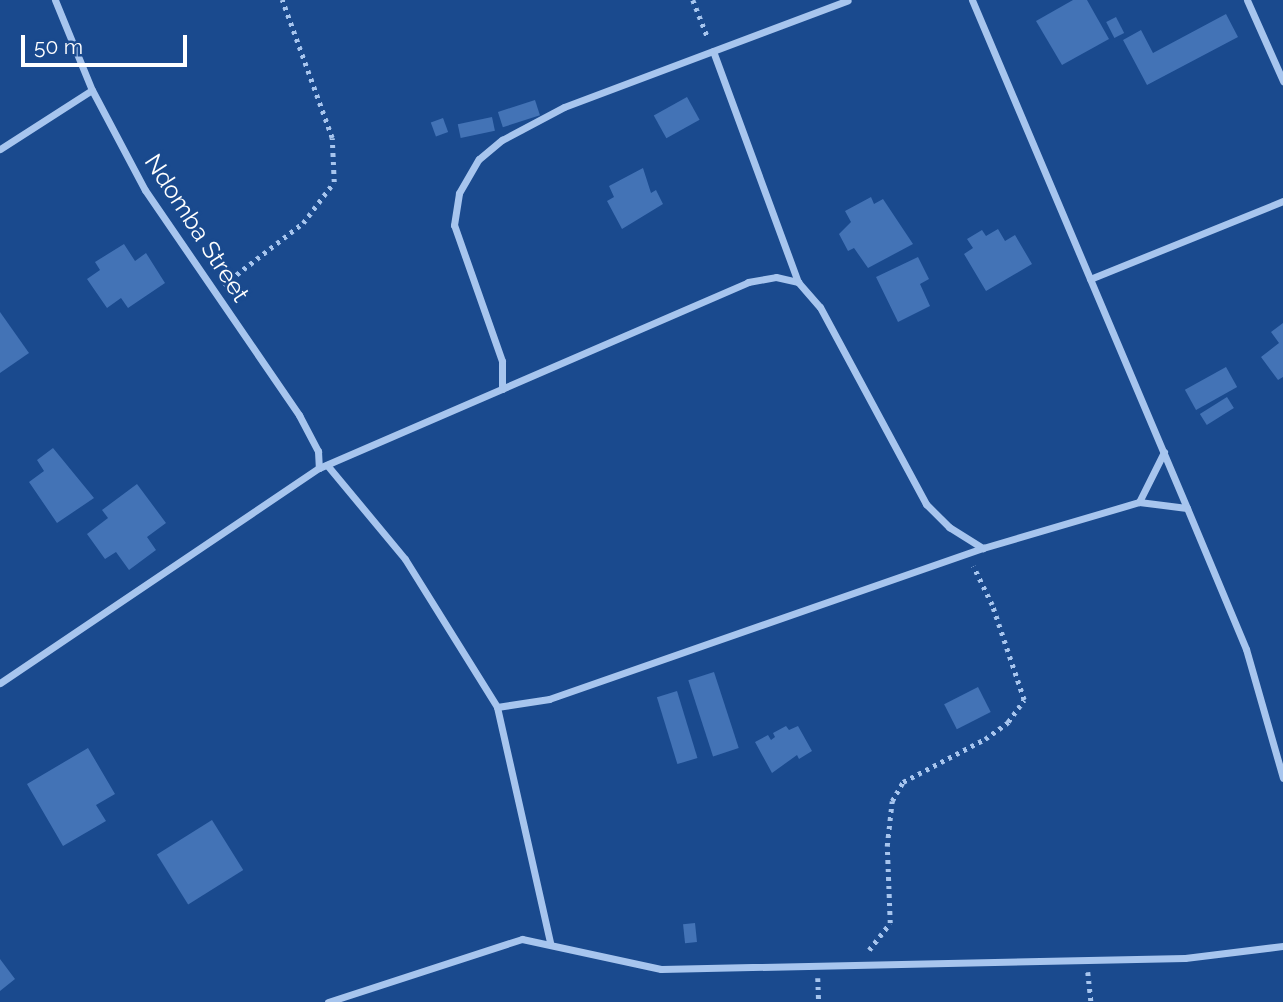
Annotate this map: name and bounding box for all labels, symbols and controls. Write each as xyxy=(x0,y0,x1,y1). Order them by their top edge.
scale bar xyxy=(24,21,191,65)
text: 50 m xyxy=(34,34,83,59)
street label: Ndomba Street xyxy=(139,149,255,307)

